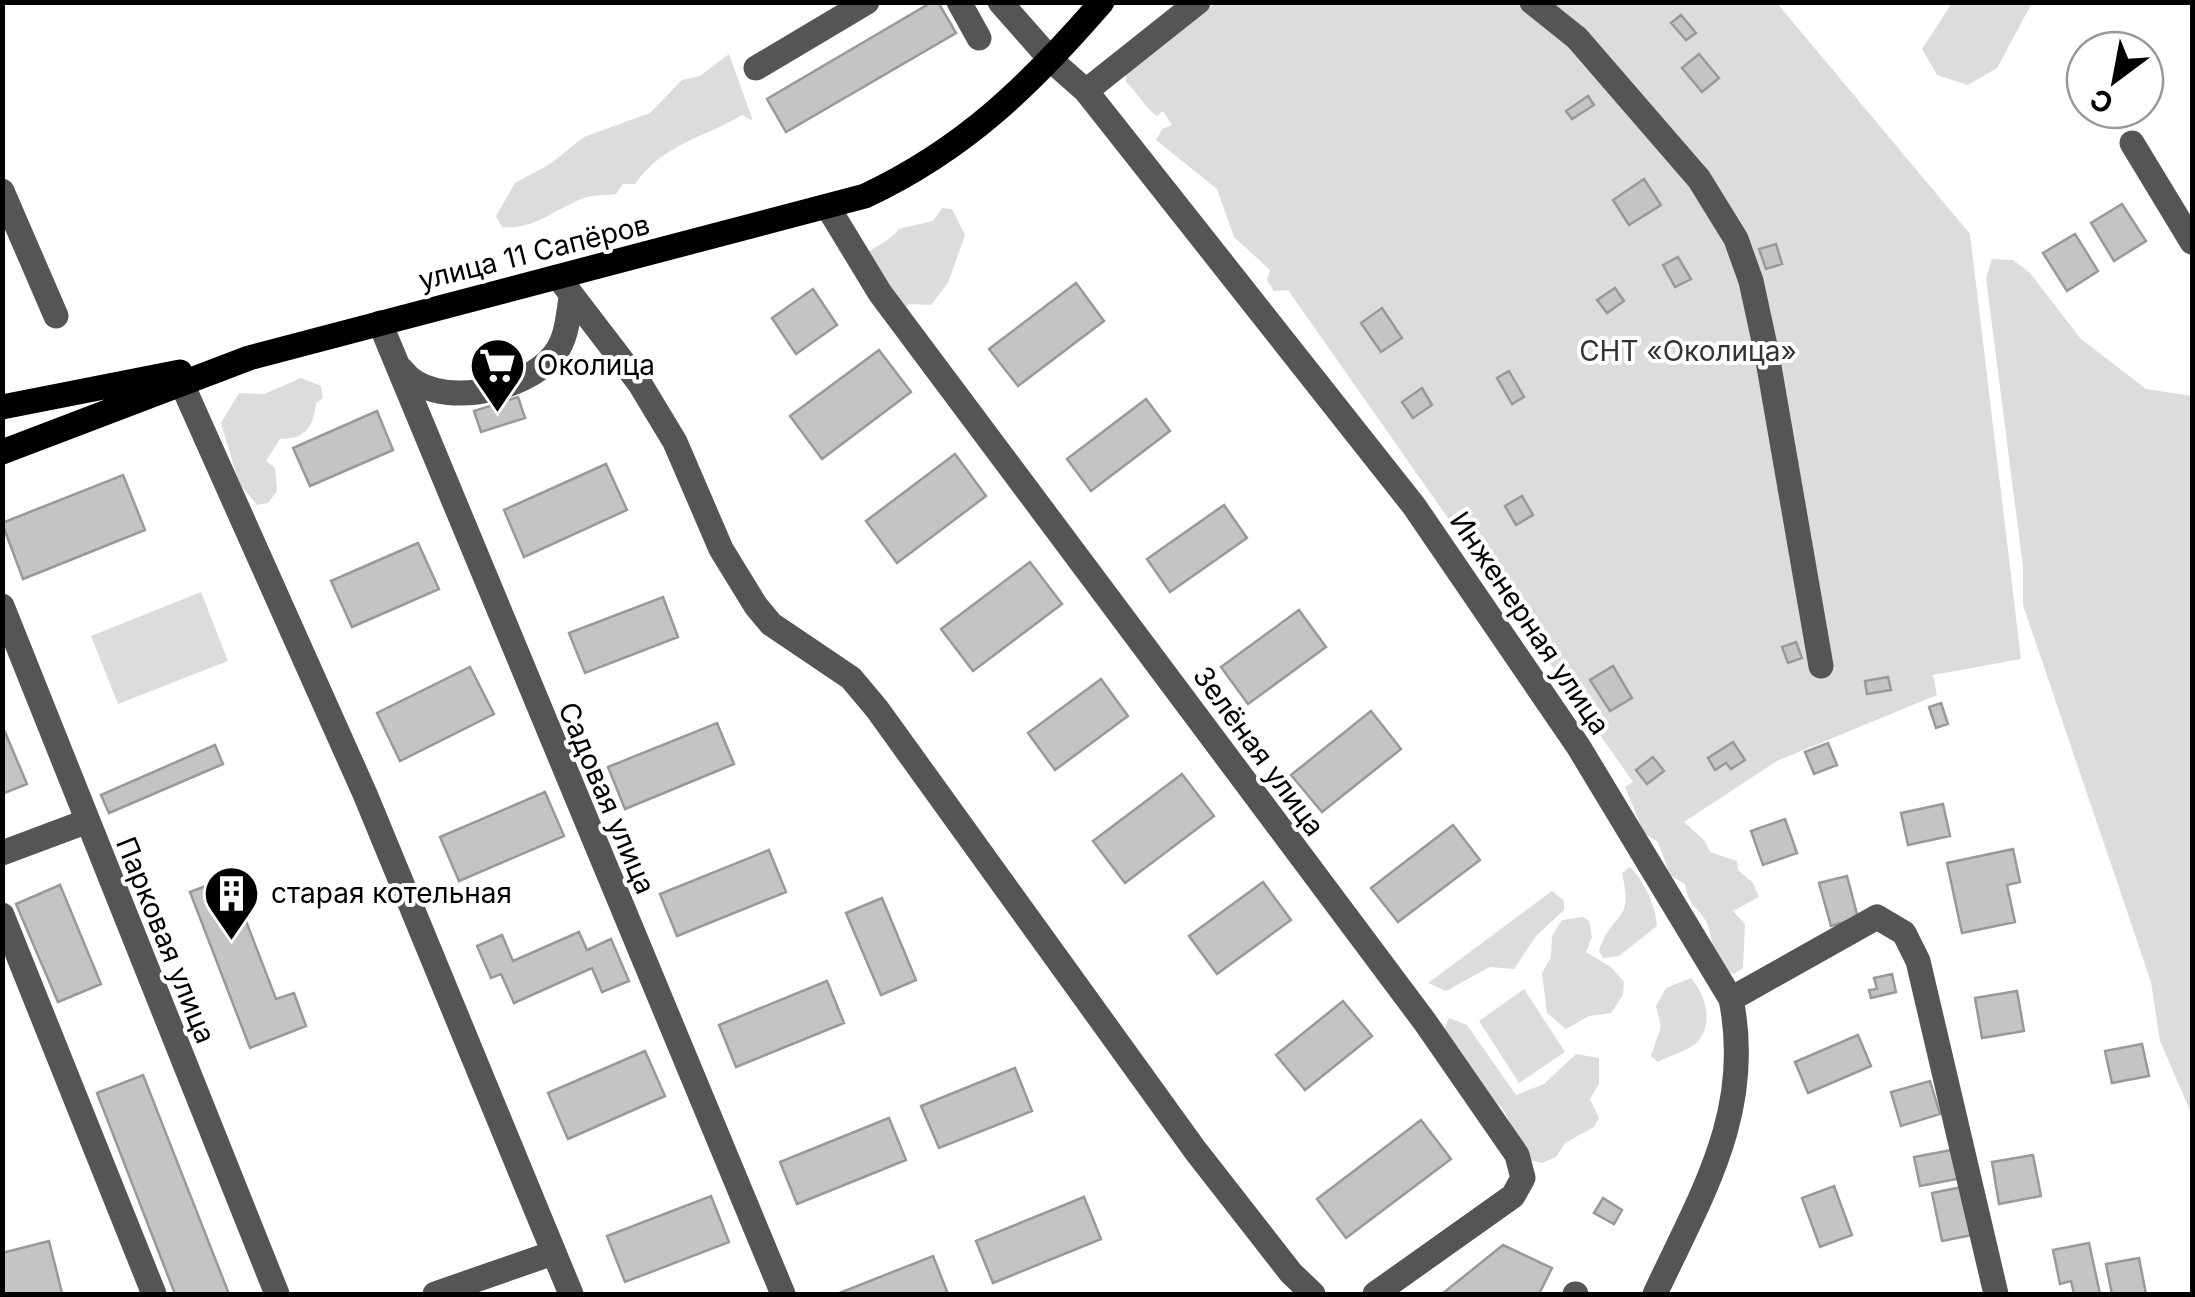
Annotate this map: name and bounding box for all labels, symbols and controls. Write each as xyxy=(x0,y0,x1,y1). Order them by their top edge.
north arrow xyxy=(2065,30,2165,130)
text: С xyxy=(2084,81,2120,121)
street label: улица 11 Сапёров xyxy=(415,207,653,297)
park label: СНТ «Околица» xyxy=(1579,334,1797,368)
supermarket icon: Околица xyxy=(468,335,528,414)
place label: Околица xyxy=(537,348,655,382)
street label: Инженерная улица xyxy=(1443,505,1617,741)
street label: Зелёная улица xyxy=(1186,660,1332,842)
street label: Садовая улица xyxy=(551,697,663,899)
street label: Парковая улица xyxy=(109,832,223,1048)
building icon: старая котельная xyxy=(202,863,262,942)
place label: старая котельная xyxy=(271,876,512,910)

